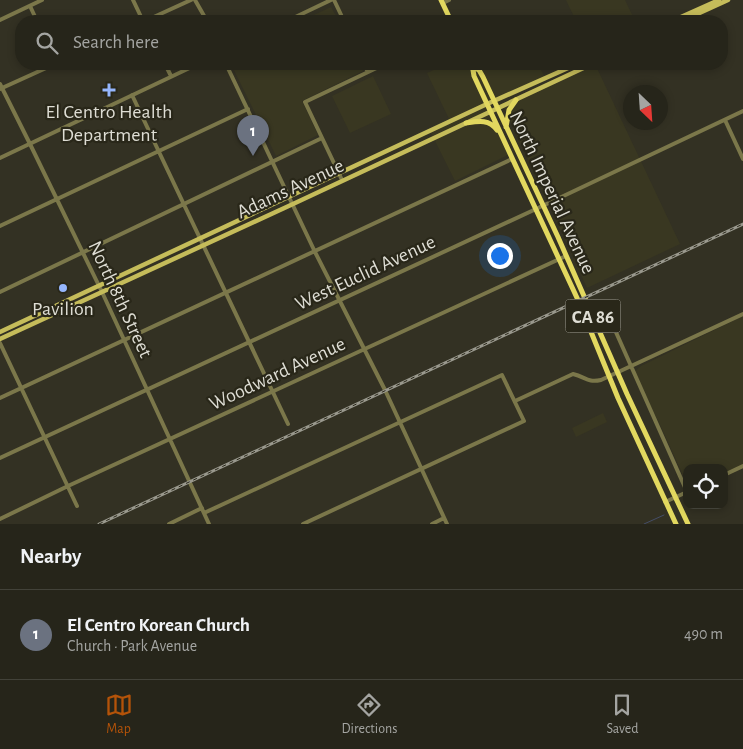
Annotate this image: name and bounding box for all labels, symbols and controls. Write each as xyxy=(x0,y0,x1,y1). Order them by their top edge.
search box xyxy=(15,15,728,70)
icon: search xyxy=(33,29,61,57)
text: Search here xyxy=(73,33,159,52)
marker: El Centro Health Department xyxy=(102,83,116,97)
north arrow xyxy=(623,85,668,130)
place label: El Centro Health Department xyxy=(46,102,172,145)
street label: North Imperial Avenue xyxy=(506,108,599,277)
pin: 1 xyxy=(237,115,269,156)
street label: Adams Avenue xyxy=(234,155,347,222)
street label: West Euclid Avenue xyxy=(292,232,439,314)
street label: North 8th Street xyxy=(84,238,156,361)
your location xyxy=(487,243,513,269)
marker: Pavilion xyxy=(57,282,69,294)
place label: Pavilion xyxy=(32,299,94,319)
road number: CA 86 xyxy=(566,300,620,332)
street label: Woodward Avenue xyxy=(206,334,349,414)
map controls xyxy=(683,464,728,509)
button: locate xyxy=(683,464,728,509)
text: Nearby xyxy=(20,546,81,567)
text: El Centro Korean Church xyxy=(67,616,250,635)
text: 1 xyxy=(33,626,39,642)
text: 490 m xyxy=(684,626,723,642)
text: Church · Park Avenue xyxy=(67,638,197,654)
tab: Map xyxy=(105,691,133,738)
tab: Directions xyxy=(342,691,397,738)
tab: Saved xyxy=(606,691,638,738)

